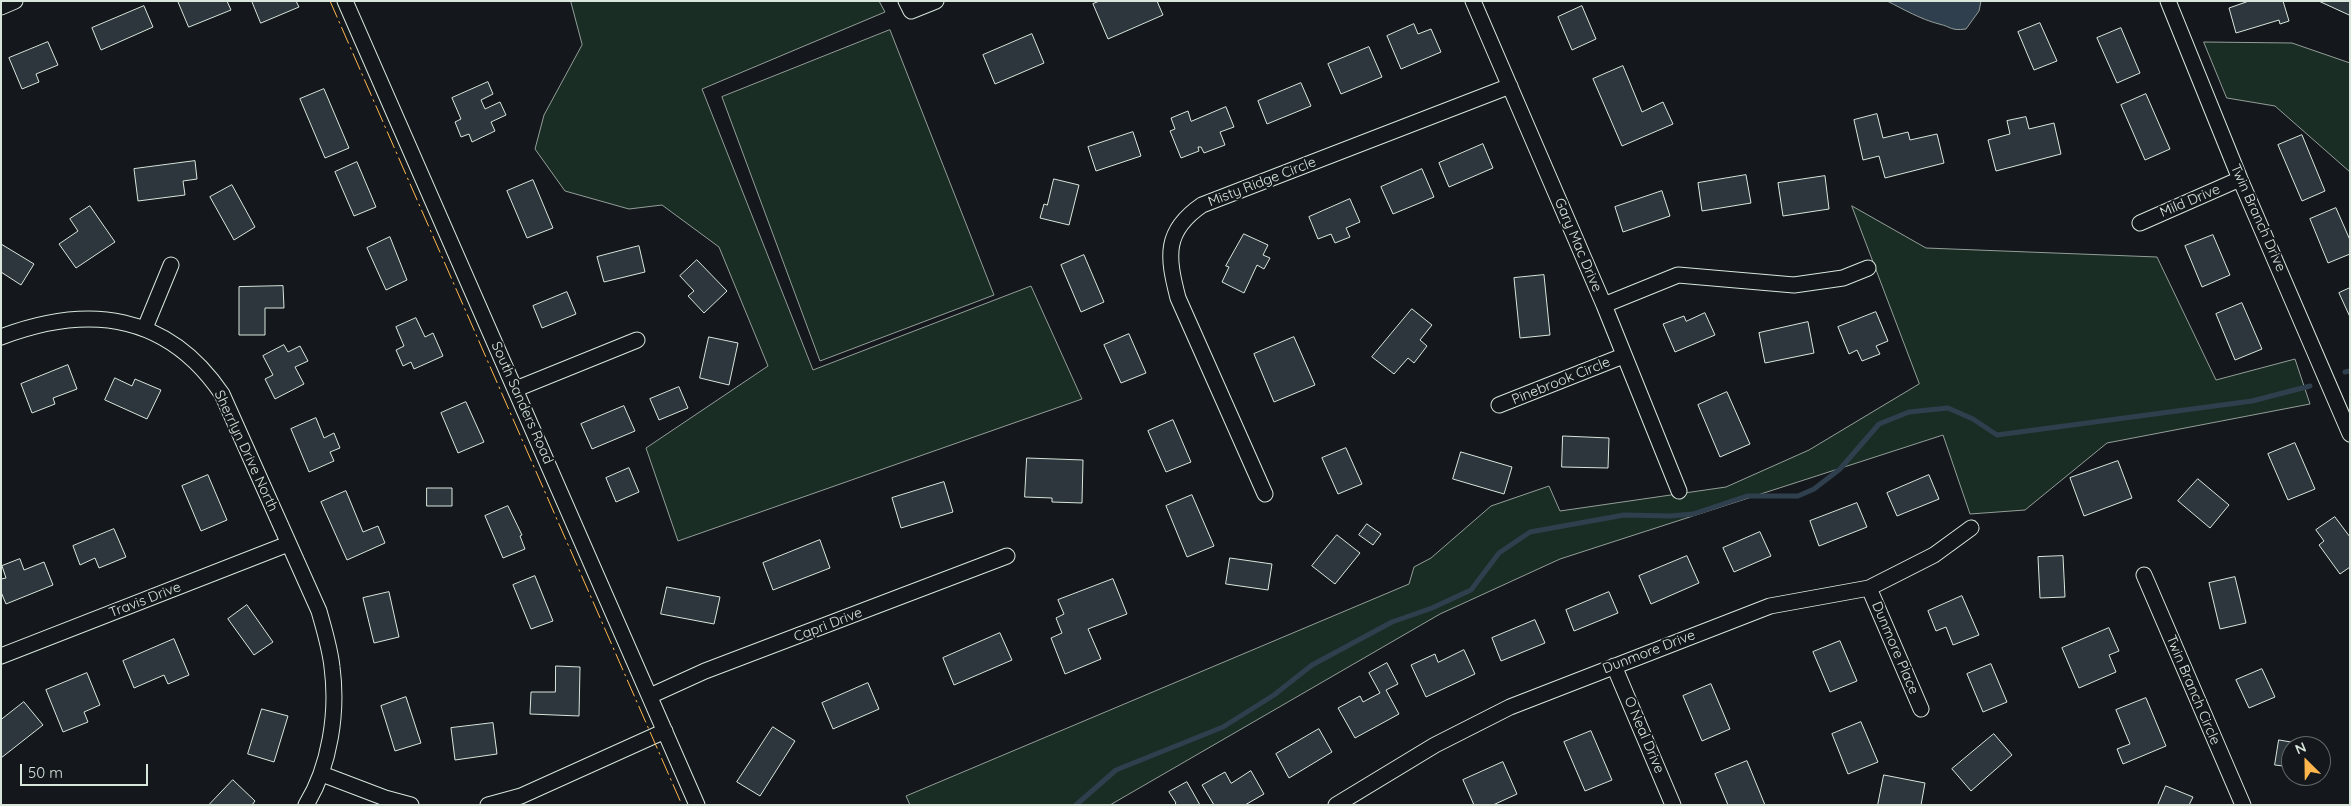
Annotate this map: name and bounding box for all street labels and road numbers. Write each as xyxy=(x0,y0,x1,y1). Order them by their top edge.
street label: Misty Ridge Circle xyxy=(1206,154,1318,210)
street label: Twin Branch Drive xyxy=(2227,162,2289,274)
street label: Mild Drive xyxy=(2157,181,2223,221)
street label: Gary Mac Drive xyxy=(1551,196,1605,294)
street label: South Sanders Road xyxy=(487,339,557,467)
street label: Pinebrook Circle xyxy=(1509,354,1613,408)
street label: Sherrlyn Drive North xyxy=(211,388,281,514)
street label: Travis Drive xyxy=(107,579,183,621)
street label: Dunmore Place xyxy=(1868,599,1922,697)
street label: Capri Drive xyxy=(791,604,865,646)
street label: Dunmore Drive xyxy=(1600,627,1698,677)
street label: Twin Branch Circle xyxy=(2162,633,2224,747)
street label: O Neal Drive xyxy=(1620,694,1668,776)

